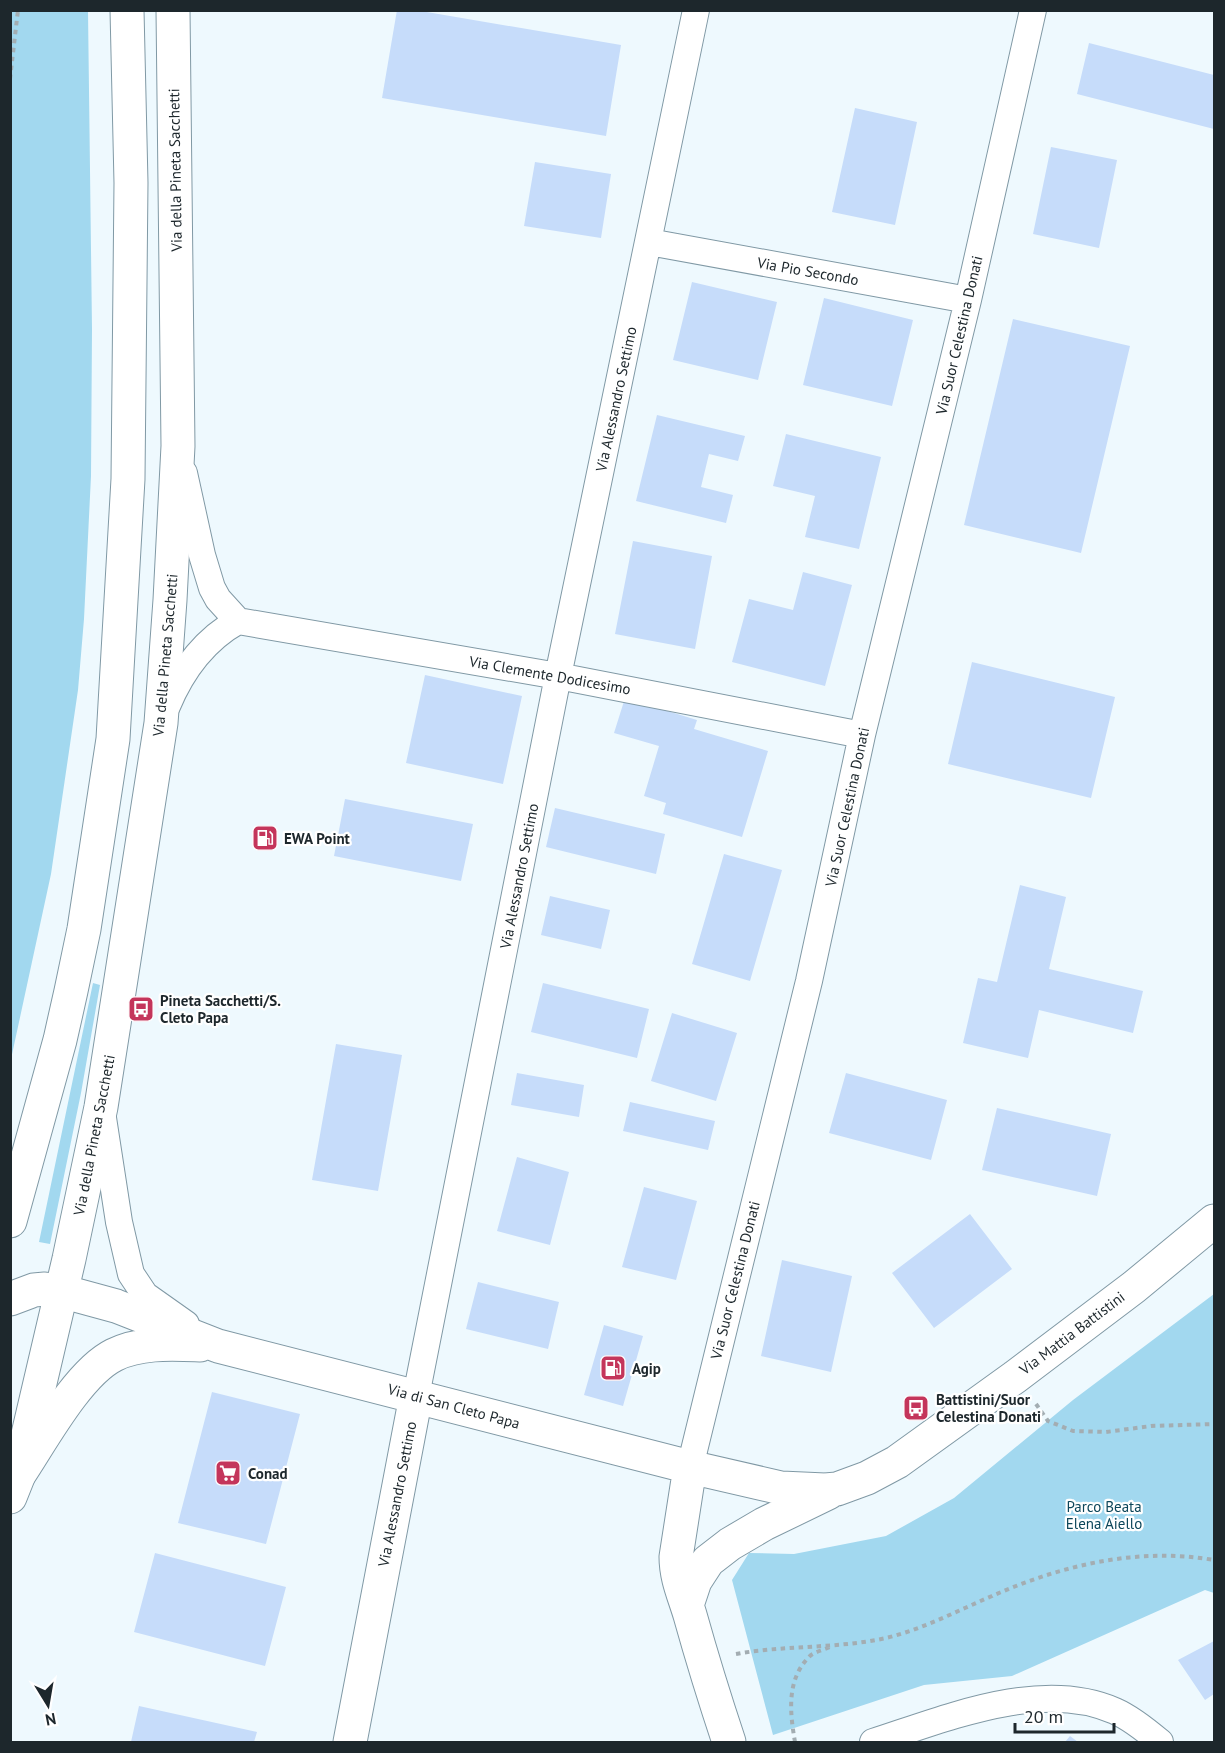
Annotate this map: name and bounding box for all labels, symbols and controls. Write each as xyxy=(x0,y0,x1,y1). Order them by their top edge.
street label: Via della Pineta Sacchetti xyxy=(164,88,186,253)
street label: Via Pio Secondo xyxy=(755,253,860,289)
street label: Via Suor Celestina Donati xyxy=(931,254,987,417)
street label: Via Alessandro Settimo xyxy=(591,325,641,474)
street label: Via della Pineta Sacchetti xyxy=(148,573,182,738)
street label: Via Clemente Dodicesimo xyxy=(467,651,632,699)
street label: Via Suor Celestina Donati xyxy=(821,726,873,889)
street label: Via Alessandro Settimo xyxy=(495,802,542,951)
fuel station icon: EWA Point xyxy=(250,823,280,853)
place label: EWA Point xyxy=(284,829,351,848)
place label: Pineta Sacchetti/S. Cleto Papa xyxy=(160,991,281,1027)
bus stop icon: Pineta Sacchetti/S. Cleto Papa xyxy=(126,994,156,1024)
street label: Via della Pineta Sacchetti xyxy=(69,1053,119,1218)
street label: Via Suor Celestina Donati xyxy=(706,1199,764,1362)
street label: Via Mattia Battistini xyxy=(1015,1287,1128,1379)
fuel station icon: Agip xyxy=(598,1353,628,1383)
place label: Agip xyxy=(632,1359,661,1378)
street label: Via di San Cleto Papa xyxy=(385,1379,522,1433)
place label: Battistini/Suor Celestina Donati xyxy=(936,1390,1041,1426)
bus stop icon: Battistini/Suor Celestina Donati xyxy=(901,1393,931,1423)
street label: Via Alessandro Settimo xyxy=(373,1420,420,1569)
supermarket icon: Conad xyxy=(213,1458,243,1488)
place label: Conad xyxy=(248,1464,288,1483)
park label: Parco Beata Elena Aiello xyxy=(1066,1497,1142,1533)
north arrow xyxy=(18,1675,78,1735)
scale bar xyxy=(1015,1696,1114,1734)
text: 20 m xyxy=(1024,1705,1063,1728)
text: N xyxy=(44,1709,58,1731)

